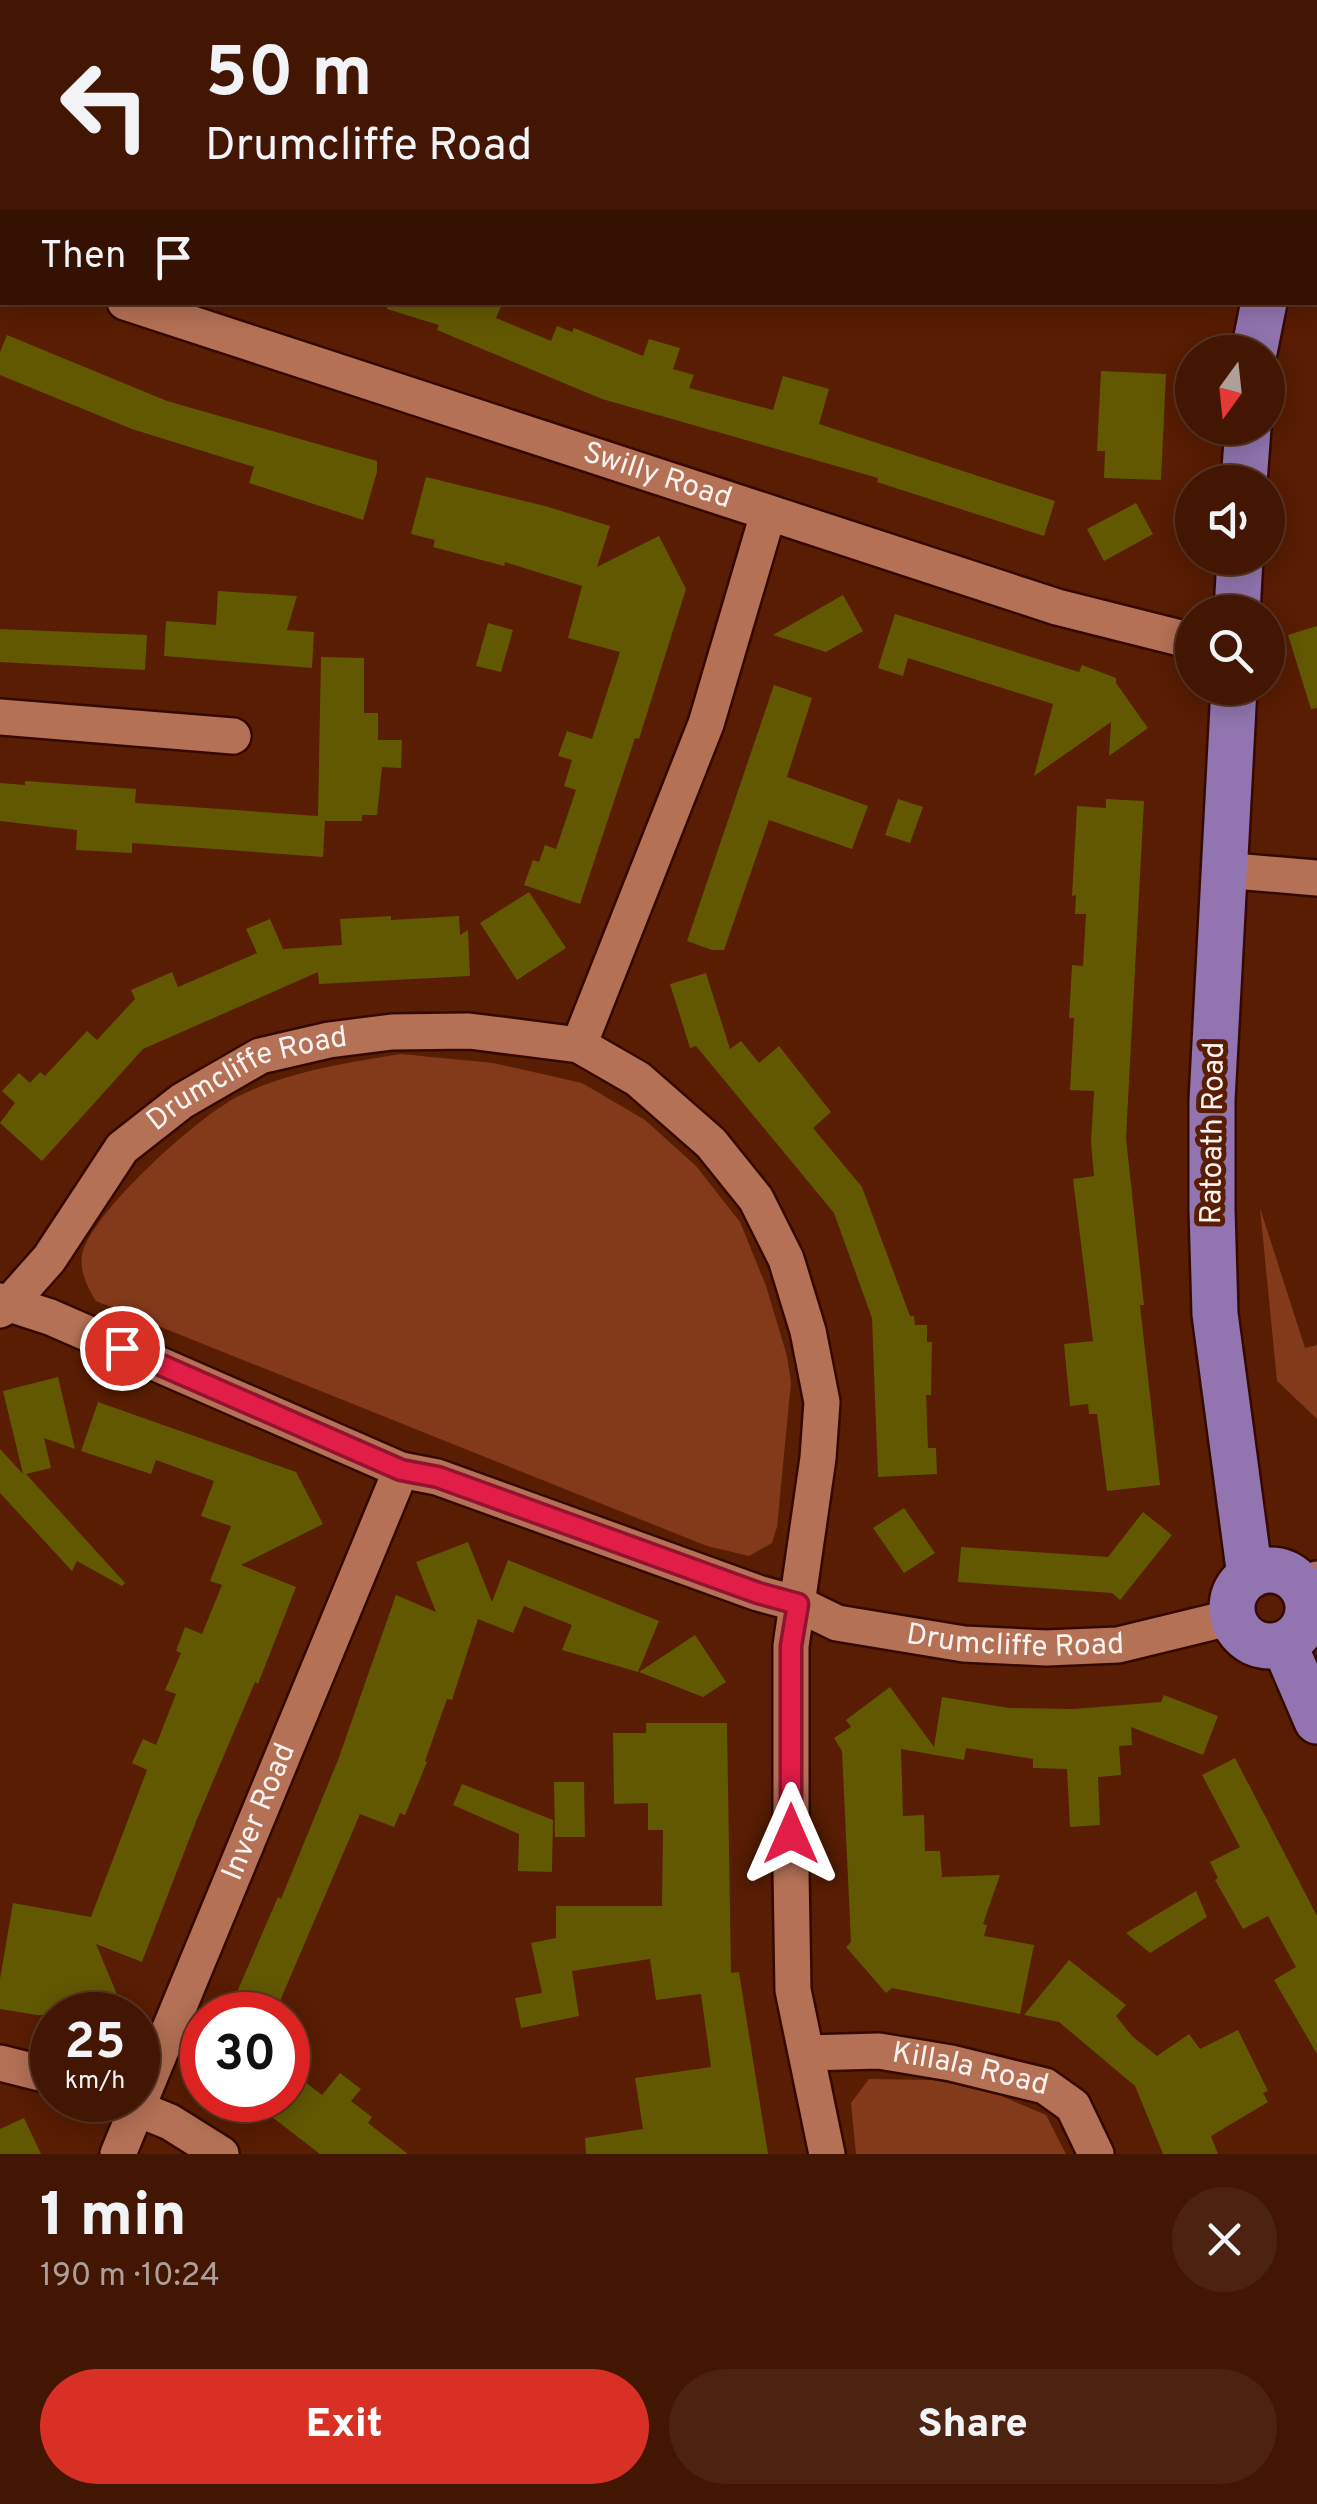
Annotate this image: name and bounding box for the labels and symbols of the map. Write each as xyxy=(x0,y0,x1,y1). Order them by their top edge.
north arrow xyxy=(1175,335,1285,445)
street label: Swilly Road xyxy=(578,435,736,518)
street label: Drumcliffe Road xyxy=(140,1019,349,1140)
street label: Ratoath Road xyxy=(1194,1041,1234,1225)
pin xyxy=(80,1306,165,1391)
street label: Drumcliffe Road xyxy=(904,1616,1125,1667)
street label: Inver Road xyxy=(215,1738,304,1886)
position arrow xyxy=(739,1782,843,1886)
speed limit sign: 30 xyxy=(180,1992,310,2122)
street label: Killala Road xyxy=(889,2035,1052,2105)

